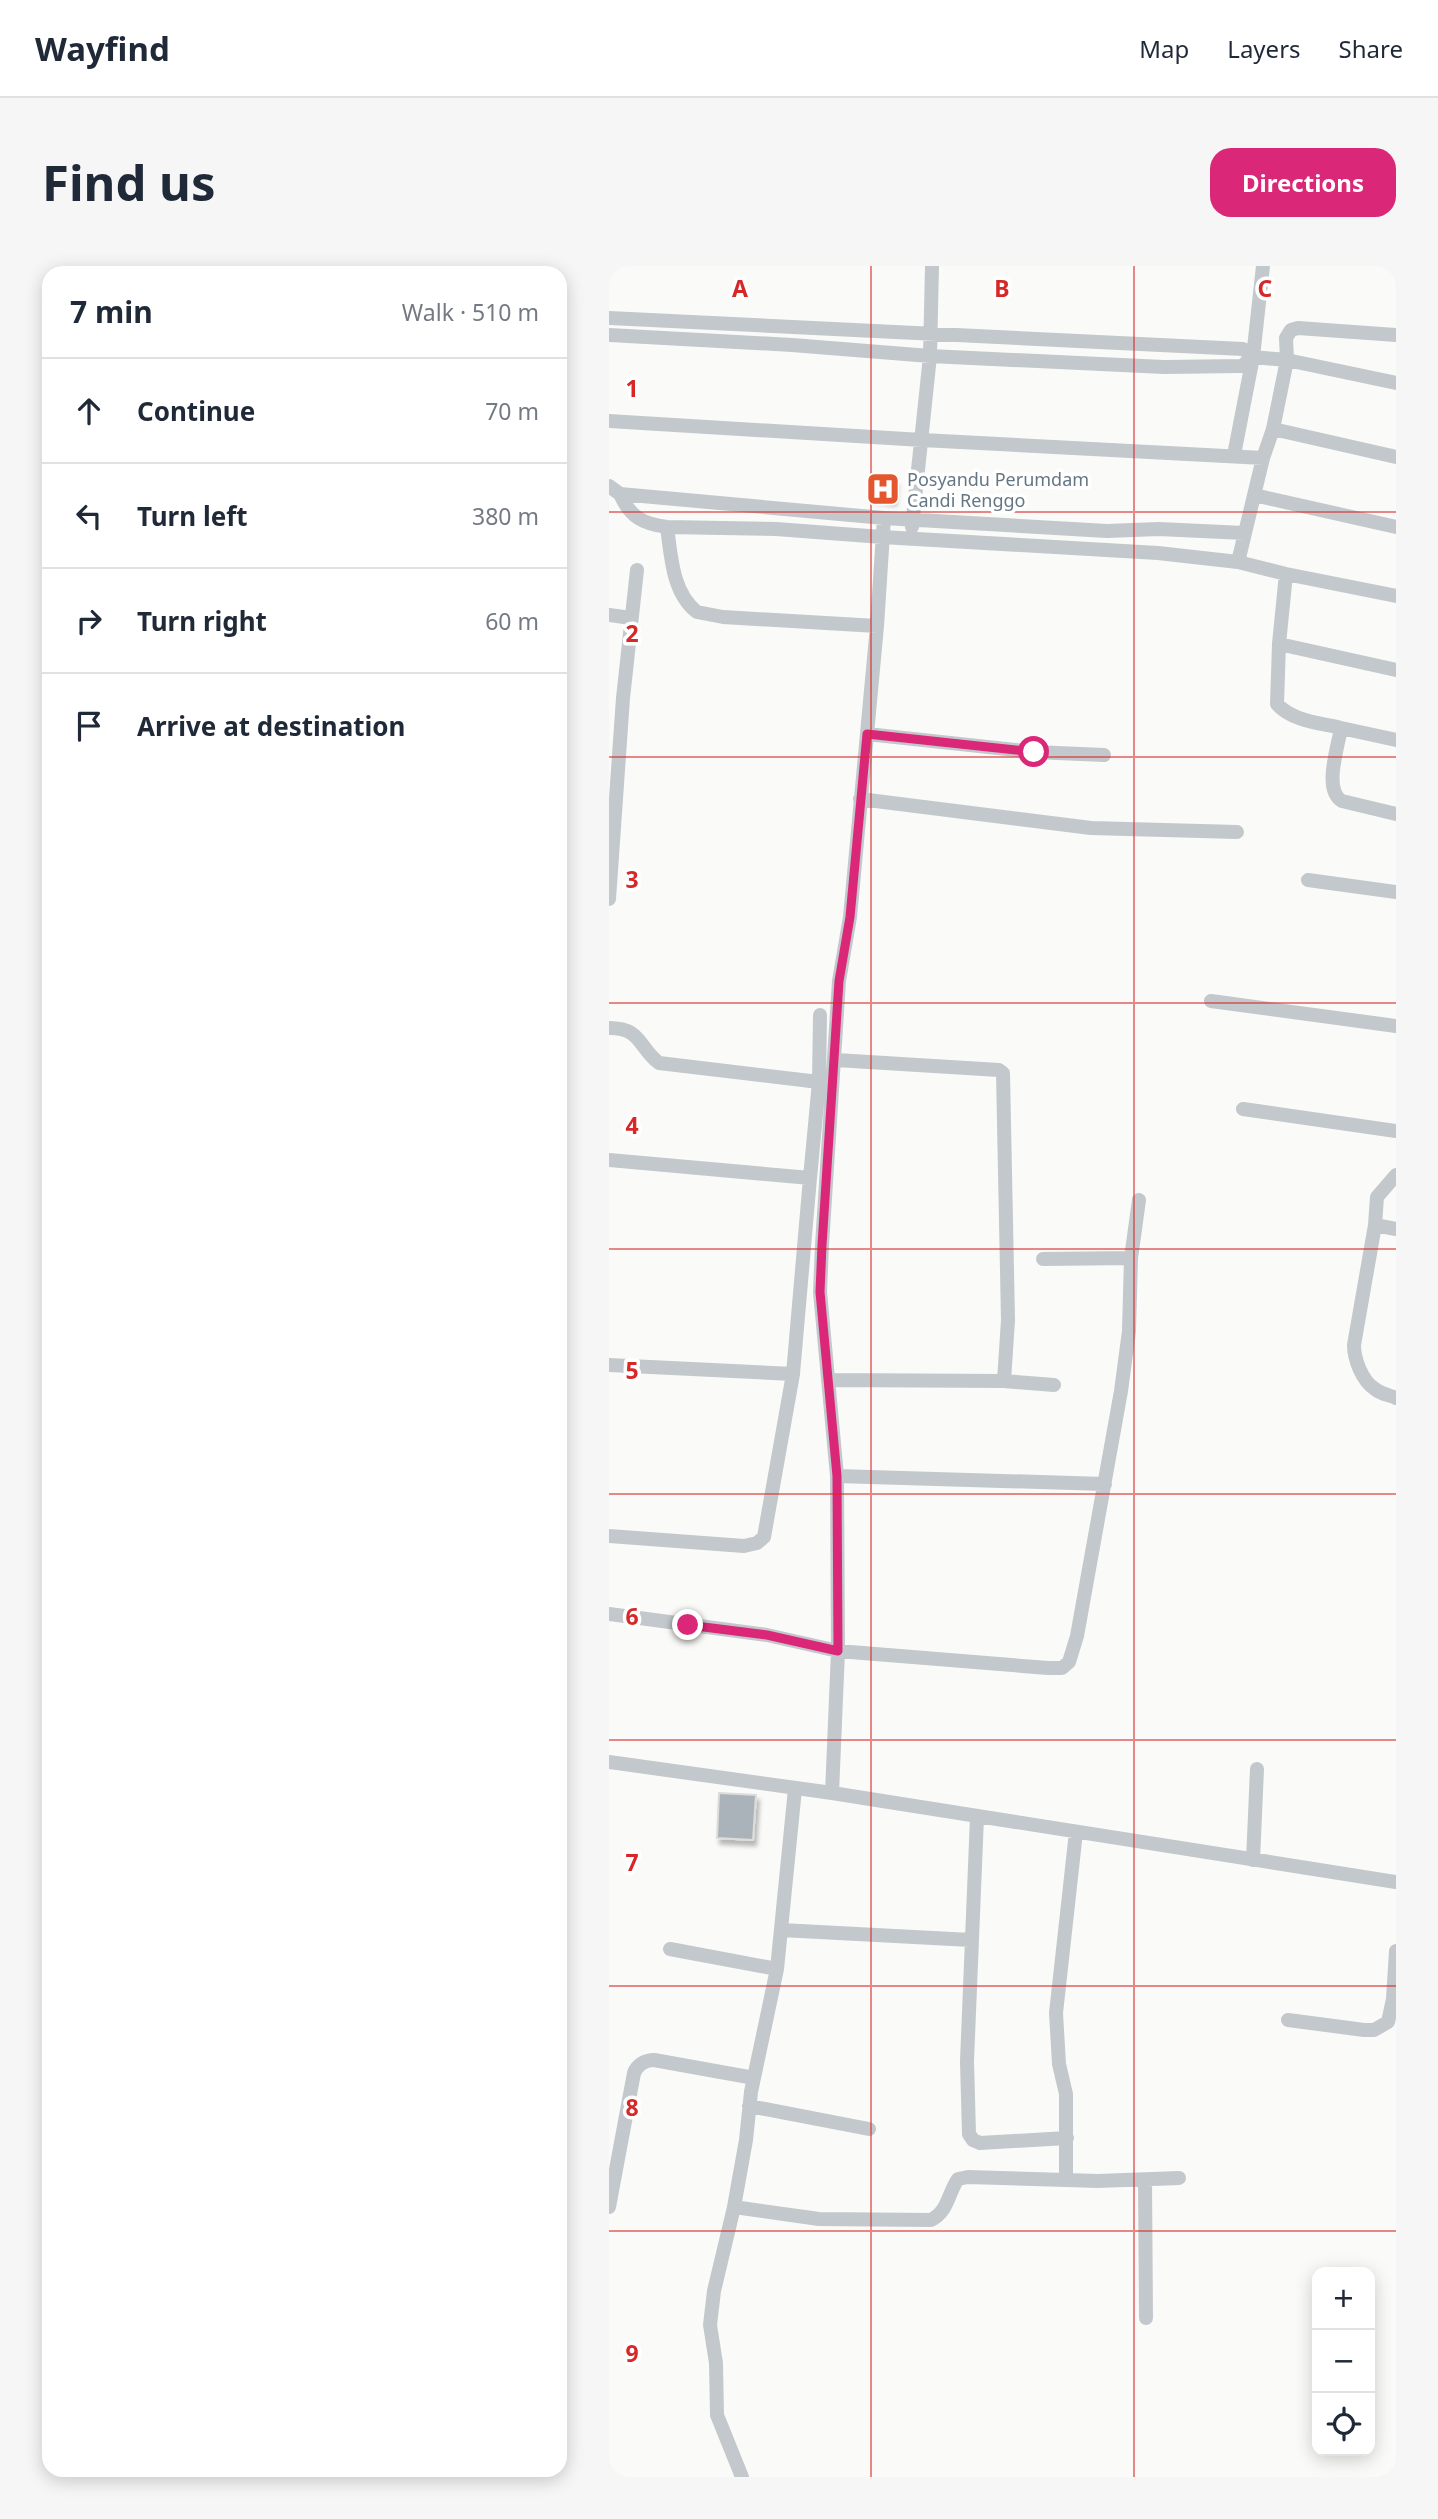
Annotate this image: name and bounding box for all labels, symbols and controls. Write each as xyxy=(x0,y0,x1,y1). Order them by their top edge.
text: Wayfind xyxy=(35,26,170,71)
text: Map xyxy=(1139,32,1189,65)
text: Layers xyxy=(1227,32,1301,65)
text: Share xyxy=(1339,32,1403,65)
button: Directions xyxy=(1210,148,1396,217)
text: Find us xyxy=(42,149,216,215)
text: A xyxy=(732,272,748,304)
text: B xyxy=(994,272,1010,304)
text: C xyxy=(1258,272,1273,304)
text: 7 min xyxy=(70,291,153,332)
text: Walk · 510 m xyxy=(402,296,539,328)
text: 1 xyxy=(625,372,639,404)
icon: ahead xyxy=(70,392,108,430)
text: Continue xyxy=(137,393,255,429)
text: 70 m xyxy=(485,395,539,427)
place label: Posyandu Perumdam Candi Renggo xyxy=(907,467,1089,512)
hospital icon: Posyandu Perumdam Candi Renggo xyxy=(864,470,902,508)
icon: left xyxy=(70,497,108,535)
text: Turn left xyxy=(137,498,248,534)
text: 380 m xyxy=(472,500,539,532)
icon: right xyxy=(70,602,108,640)
text: Turn right xyxy=(137,603,267,639)
text: 60 m xyxy=(485,605,539,637)
text: 2 xyxy=(625,617,639,649)
icon: arrive xyxy=(70,707,108,745)
text: Arrive at destination xyxy=(137,708,406,744)
route start xyxy=(1018,736,1049,767)
text: 3 xyxy=(625,863,639,895)
text: 4 xyxy=(625,1109,639,1141)
text: 5 xyxy=(625,1354,639,1386)
text: 6 xyxy=(625,1600,639,1632)
route end xyxy=(672,1609,703,1640)
text: 7 xyxy=(625,1846,639,1878)
text: 8 xyxy=(625,2091,639,2123)
map controls xyxy=(1312,2267,1375,2456)
button: + xyxy=(1312,2267,1375,2330)
button: − xyxy=(1312,2330,1375,2393)
text: 9 xyxy=(625,2337,639,2369)
button: locate xyxy=(1312,2393,1375,2456)

